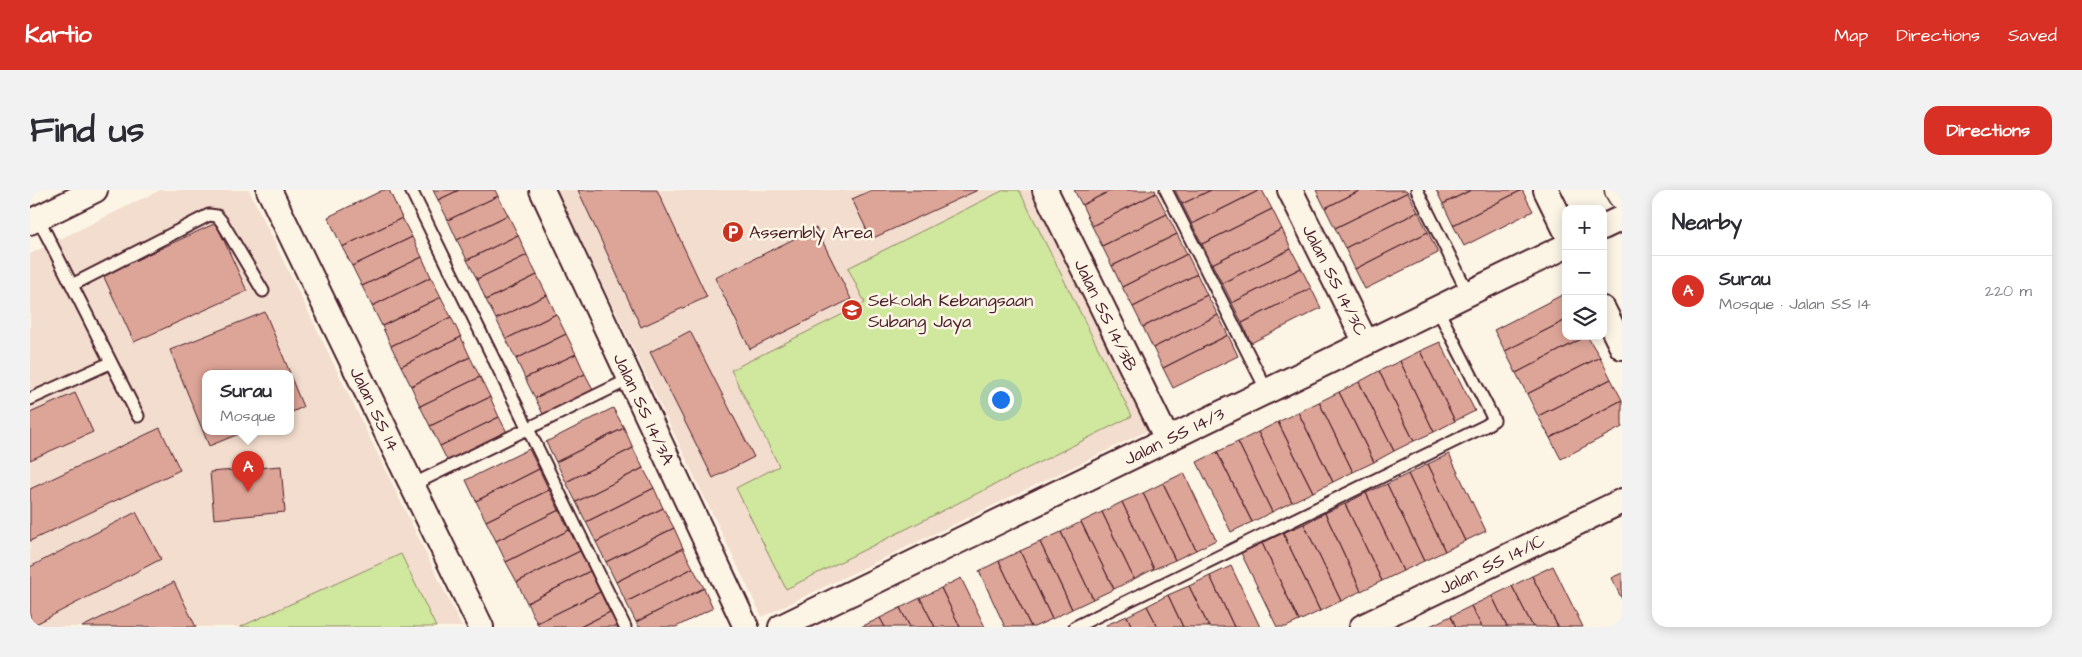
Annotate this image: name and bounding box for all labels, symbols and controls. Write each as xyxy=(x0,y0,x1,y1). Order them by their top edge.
text: Kartio xyxy=(25,18,92,52)
text: Map xyxy=(1834,23,1868,48)
text: Directions xyxy=(1896,23,1980,48)
text: Saved xyxy=(2008,23,2057,48)
text: Find us xyxy=(30,106,144,155)
button: Directions xyxy=(1924,106,2052,155)
map controls xyxy=(1562,205,1607,340)
button: + xyxy=(1562,205,1607,250)
text: Nearby xyxy=(1672,208,1742,237)
parking icon: Assembly Area xyxy=(721,220,745,244)
place label: Assembly Area xyxy=(749,220,873,246)
street label: Jalan SS 14/3C xyxy=(1296,220,1373,340)
button: − xyxy=(1562,250,1607,295)
street label: Jalan SS 14/3B xyxy=(1068,255,1144,376)
text: Surau xyxy=(1719,266,1771,293)
text: A xyxy=(1683,280,1693,302)
text: 220 m xyxy=(1985,280,2032,302)
place label: Sekolah Kebangsaan Subang Jaya xyxy=(868,288,1033,335)
text: Mosque · Jalan SS 14 xyxy=(1719,293,1871,315)
button: layers xyxy=(1562,295,1607,340)
school or university icon: Sekolah Kebangsaan Subang Jaya xyxy=(840,298,864,322)
street label: Jalan SS 14/3A xyxy=(607,349,681,470)
street label: Jalan SS 14 xyxy=(343,362,406,456)
popup xyxy=(202,370,294,435)
text: Surau xyxy=(220,378,272,405)
your location xyxy=(988,387,1014,413)
street label: Jalan SS 14/3 xyxy=(1120,401,1229,472)
text: Mosque xyxy=(220,405,276,427)
pin: A xyxy=(232,451,264,492)
street label: Jalan SS 14/1C xyxy=(1435,528,1550,601)

